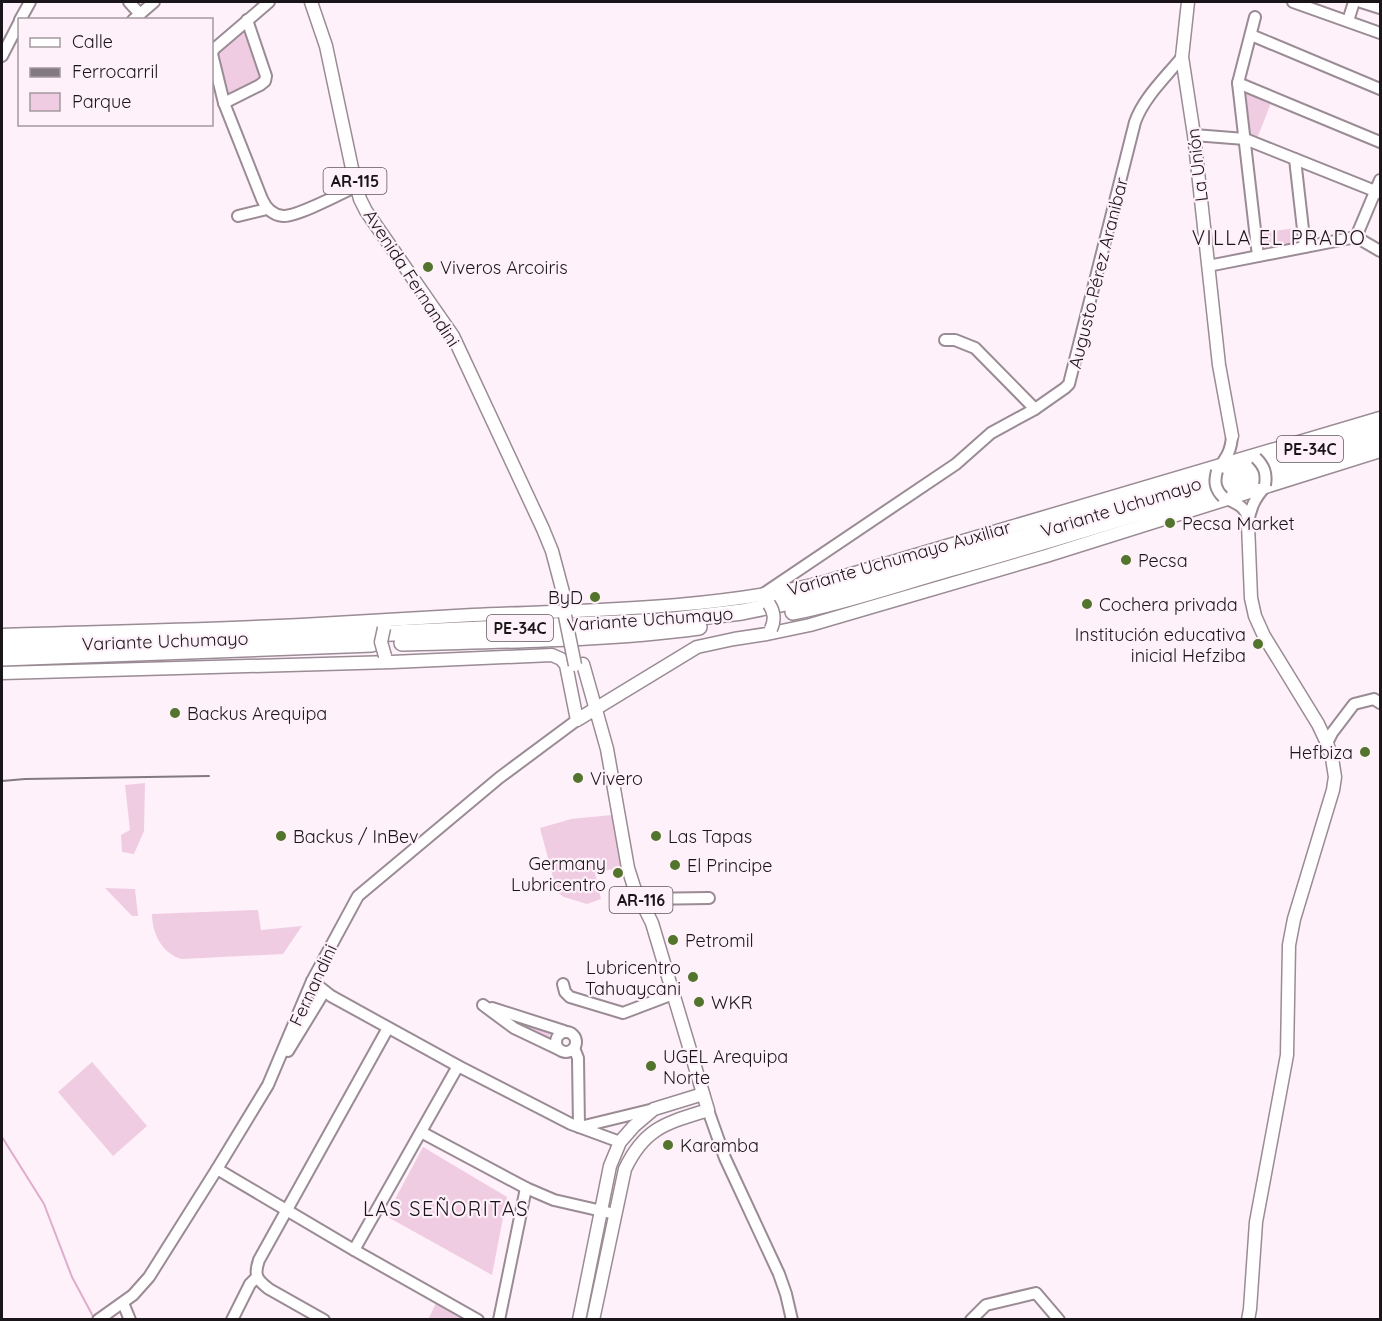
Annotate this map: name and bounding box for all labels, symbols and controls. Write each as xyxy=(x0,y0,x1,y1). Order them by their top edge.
legend xyxy=(18,18,213,126)
text: Calle xyxy=(72,30,113,53)
text: Ferrocarril xyxy=(72,60,159,83)
text: Parque xyxy=(72,90,131,113)
street label: La Unión xyxy=(1181,127,1213,203)
road number: AR-115 xyxy=(324,168,386,194)
street label: Augusto Pérez Aranibar xyxy=(1063,175,1133,371)
street label: Avenida Fernandini xyxy=(359,205,465,351)
district label: VILLA EL PRADO xyxy=(1192,225,1366,250)
place label: Viveros Arcoiris xyxy=(440,256,568,279)
marker: Viveros Arcoiris xyxy=(421,260,435,274)
road number: PE-34C xyxy=(1277,436,1343,462)
street label: Variante Uchumayo xyxy=(1038,472,1204,542)
place label: Pecsa Market xyxy=(1182,512,1295,535)
street label: Variante Uchumayo Auxiliar xyxy=(784,515,1014,601)
marker: Pecsa Market xyxy=(1163,516,1177,530)
place label: Pecsa xyxy=(1138,549,1188,572)
marker: Pecsa xyxy=(1119,553,1133,567)
place label: ByD xyxy=(548,586,583,609)
marker: ByD xyxy=(588,590,602,604)
place label: Cochera privada xyxy=(1099,593,1238,616)
marker: Cochera privada xyxy=(1080,597,1094,611)
street label: Variante Uchumayo xyxy=(566,602,734,636)
road number: PE-34C xyxy=(487,615,553,641)
place label: Institución educativa inicial Hefziba xyxy=(1075,623,1246,667)
street label: Variante Uchumayo xyxy=(81,627,249,655)
marker: Institución educativa inicial Hefziba xyxy=(1251,637,1265,651)
place label: Backus Arequipa xyxy=(187,702,327,725)
marker: Backus Arequipa xyxy=(168,706,182,720)
place label: Hefbiza xyxy=(1289,741,1353,764)
marker: Hefbiza xyxy=(1358,745,1372,759)
place label: Vivero xyxy=(590,767,643,790)
marker: Vivero xyxy=(571,771,585,785)
place label: Backus / InBev xyxy=(293,825,419,848)
place label: Las Tapas xyxy=(668,825,752,848)
marker: Backus / InBev xyxy=(274,829,288,843)
marker: Las Tapas xyxy=(649,829,663,843)
place label: Germany Lubricentro xyxy=(511,852,606,896)
place label: El Principe xyxy=(687,854,772,877)
marker: El Principe xyxy=(668,858,682,872)
marker: Germany Lubricentro xyxy=(611,866,625,880)
road number: AR-116 xyxy=(610,887,672,913)
place label: Petromil xyxy=(685,929,754,952)
marker: Petromil xyxy=(666,933,680,947)
street label: Fernandini xyxy=(284,940,342,1030)
place label: Lubricentro Tahuaycani xyxy=(585,956,681,1000)
marker: Lubricentro Tahuaycani xyxy=(686,970,700,984)
place label: WKR xyxy=(711,991,753,1014)
marker: WKR xyxy=(692,995,706,1009)
place label: UGEL Arequipa Norte xyxy=(663,1045,788,1089)
marker: UGEL Arequipa Norte xyxy=(644,1059,658,1073)
place label: Karamba xyxy=(680,1134,759,1157)
marker: Karamba xyxy=(661,1138,675,1152)
district label: LAS SEÑORITAS xyxy=(363,1196,529,1221)

